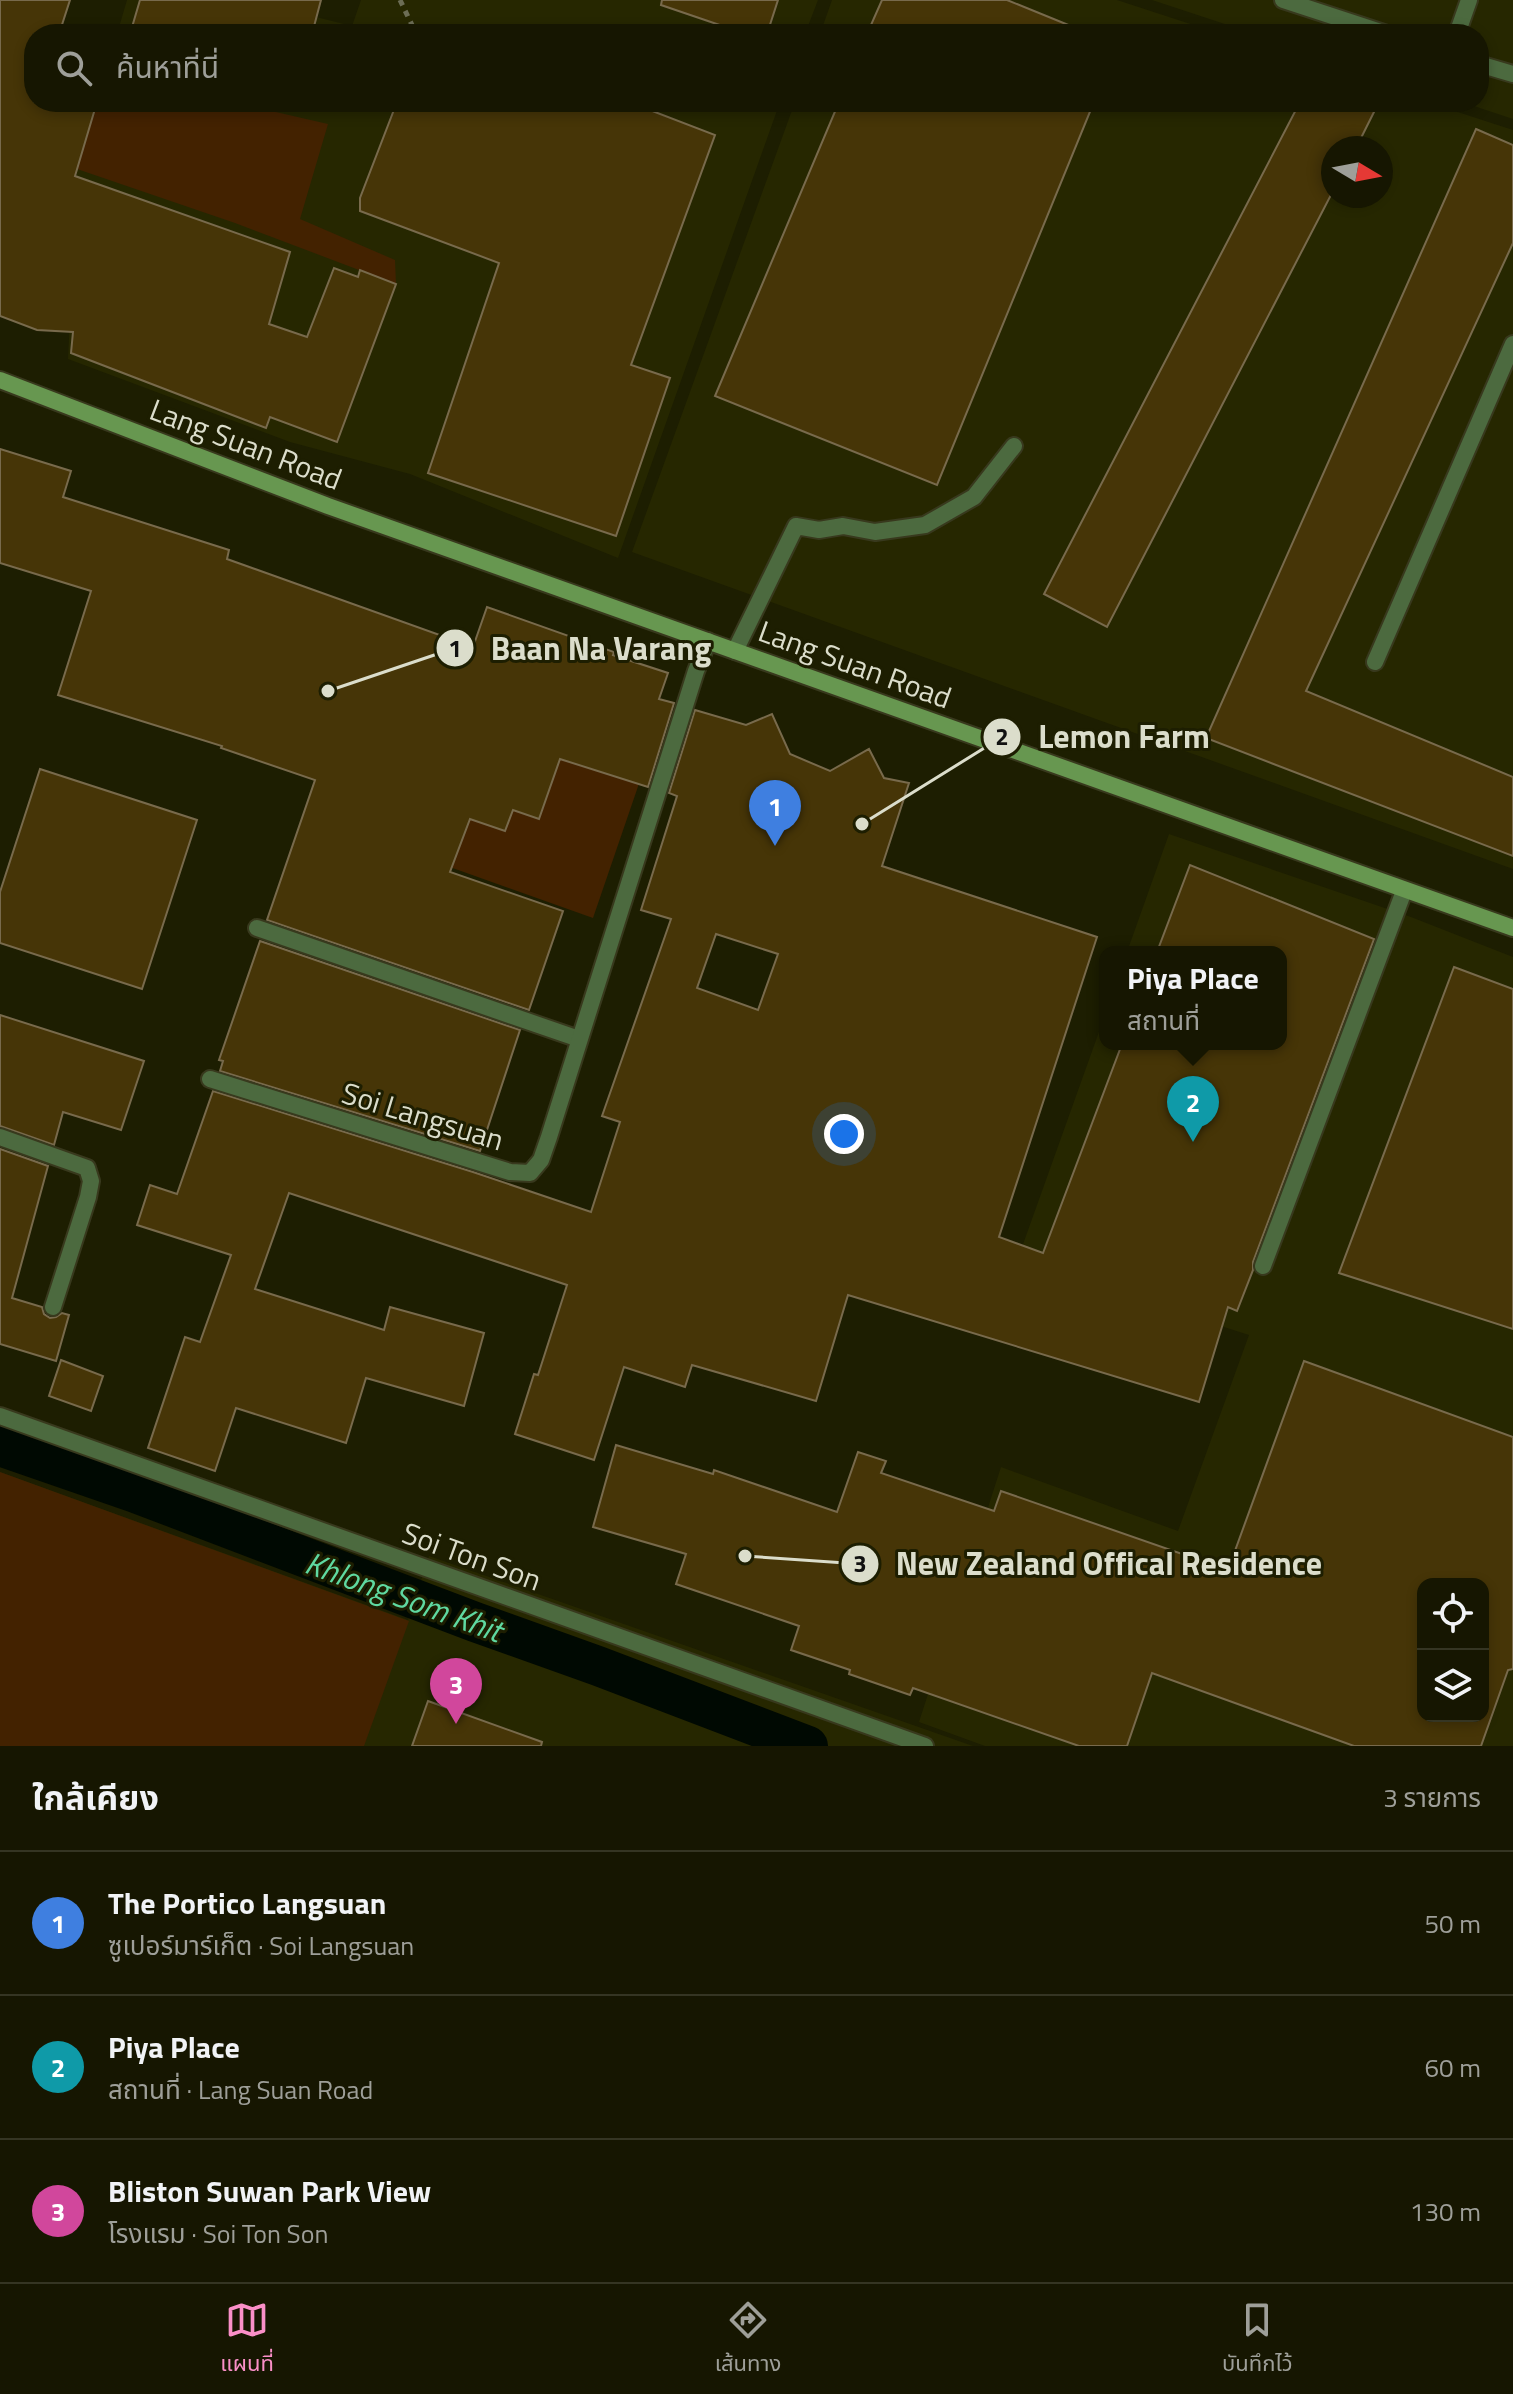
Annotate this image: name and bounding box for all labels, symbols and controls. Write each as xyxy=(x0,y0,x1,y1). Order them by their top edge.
search box xyxy=(24,24,1489,112)
text: ค้นหาที่นี่ xyxy=(116,44,219,90)
icon: search xyxy=(52,46,96,90)
north arrow xyxy=(1321,136,1393,208)
street label: Lang Suan Road xyxy=(143,386,349,502)
street label: Lang Suan Road xyxy=(752,608,958,720)
callout: Baan Na Varang xyxy=(435,620,727,676)
text: Baan Na Varang xyxy=(491,624,711,672)
text: 1 xyxy=(448,630,462,666)
callout: Lemon Farm xyxy=(982,709,1226,765)
text: Lemon Farm xyxy=(1038,712,1210,760)
text: 2 xyxy=(995,718,1009,754)
pin: 1 xyxy=(749,780,801,846)
popup xyxy=(1099,946,1287,1050)
text: Piya Place xyxy=(1127,955,1259,1001)
text: สถานที่ xyxy=(1127,1001,1200,1040)
street label: Soi Langsuan xyxy=(336,1070,510,1162)
pin: 2 xyxy=(1167,1076,1219,1142)
your location xyxy=(824,1114,864,1154)
street label: Soi Ton Son xyxy=(396,1510,548,1602)
callout: New Zealand Offical Residence xyxy=(840,1536,1338,1592)
water label: Khlong Som Khit xyxy=(299,1538,513,1655)
text: New Zealand Offical Residence xyxy=(896,1539,1322,1587)
text: 3 xyxy=(853,1545,867,1581)
map controls xyxy=(1417,1578,1489,1722)
button: locate xyxy=(1417,1578,1489,1650)
button: layers xyxy=(1417,1650,1489,1722)
pin: 3 xyxy=(430,1658,482,1724)
text: ใกล้เคียง xyxy=(32,1771,159,1823)
text: 3 รายการ xyxy=(1383,1778,1481,1817)
text: The Portico Langsuan xyxy=(108,1880,386,1926)
text: 1 xyxy=(51,1904,65,1943)
text: 50 m xyxy=(1424,1904,1481,1943)
text: ซูเปอร์มาร์เก็ต · Soi Langsuan xyxy=(108,1926,414,1965)
text: Piya Place xyxy=(108,2024,240,2070)
text: 2 xyxy=(51,2048,65,2087)
text: 60 m xyxy=(1424,2048,1481,2087)
text: สถานที่ · Lang Suan Road xyxy=(108,2070,373,2109)
text: Bliston Suwan Park View xyxy=(108,2168,431,2214)
text: 3 xyxy=(51,2192,65,2231)
text: 130 m xyxy=(1410,2192,1481,2231)
text: โรงแรม · Soi Ton Son xyxy=(108,2214,328,2253)
tab: แผนที่ xyxy=(220,2298,274,2381)
tab: เส้นทาง xyxy=(715,2298,781,2381)
tab: บันทึกไว้ xyxy=(1222,2298,1293,2381)

